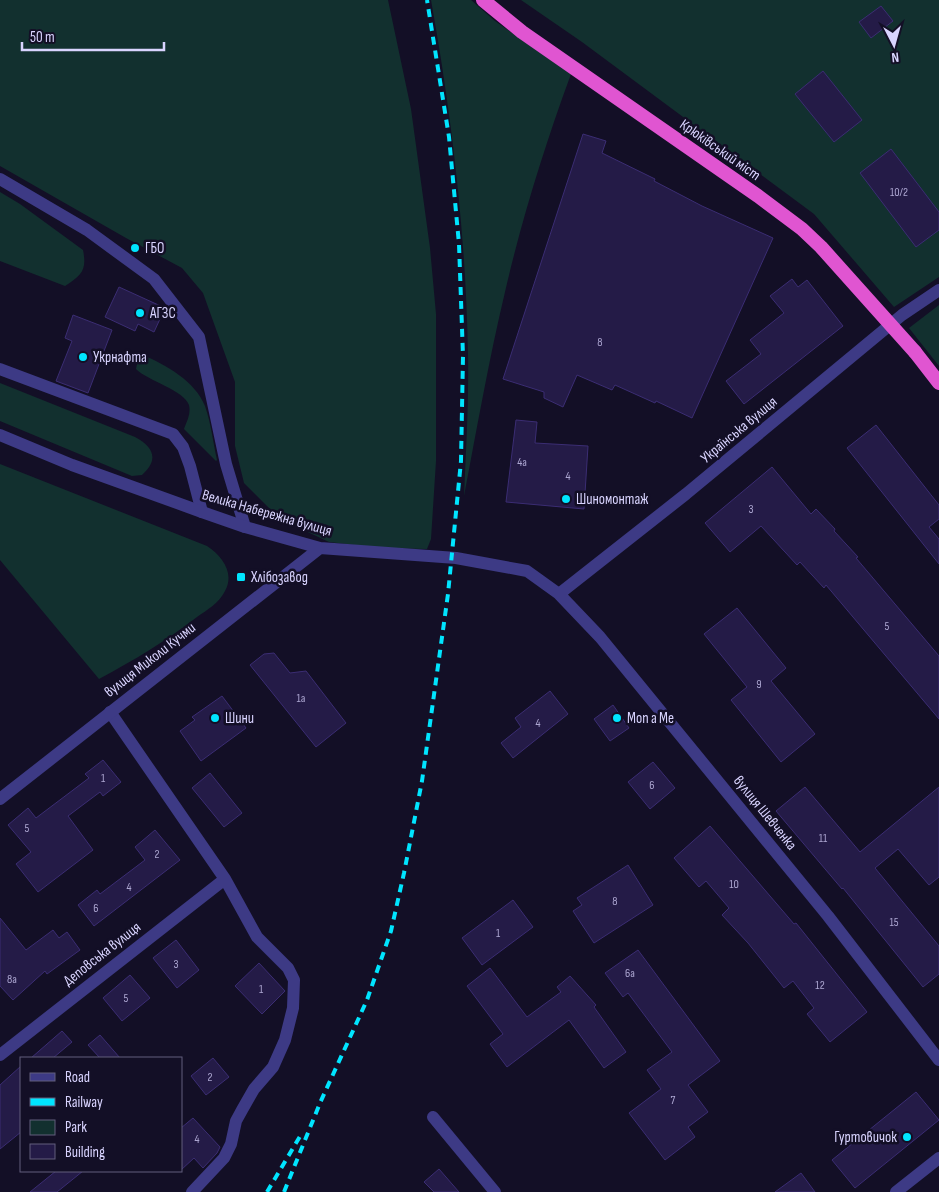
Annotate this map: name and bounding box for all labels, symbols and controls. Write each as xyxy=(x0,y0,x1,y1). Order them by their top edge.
scale bar xyxy=(22,20,165,52)
north arrow xyxy=(869,20,919,70)
text: 50 m xyxy=(30,28,55,47)
text: N xyxy=(891,49,900,66)
street label: Крюківський міст xyxy=(676,115,764,185)
house number: 10/2 xyxy=(890,185,908,200)
place label: ГБО xyxy=(145,239,164,258)
marker: ГБО xyxy=(129,242,141,254)
place label: АГЗС xyxy=(149,304,176,323)
marker: АГЗС xyxy=(134,307,146,319)
house number: 8 xyxy=(597,335,603,350)
place label: Укрнафта xyxy=(93,348,147,367)
marker: Укрнафта xyxy=(77,351,89,363)
street label: Українська вулиця xyxy=(697,392,781,468)
house number: 4а xyxy=(517,455,527,470)
house number: 4 xyxy=(565,469,571,484)
street label: Велика Набережна вулиця xyxy=(200,485,334,541)
place label: Шиномонтаж xyxy=(576,490,648,509)
marker: Шиномонтаж xyxy=(560,493,572,505)
house number: 3 xyxy=(748,502,754,517)
place label: Хлібозавод xyxy=(250,568,308,587)
marker: Хлібозавод xyxy=(235,571,247,583)
street label: вулиця Миколи Кучми xyxy=(101,618,199,702)
house number: 5 xyxy=(885,619,890,634)
house number: 9 xyxy=(756,677,762,692)
house number: 1а xyxy=(297,691,306,706)
place label: Шини xyxy=(225,709,254,728)
place label: Mon a Me xyxy=(627,709,674,728)
marker: Шини xyxy=(209,712,221,724)
marker: Mon a Me xyxy=(611,712,623,724)
house number: 4 xyxy=(535,716,541,731)
house number: 1 xyxy=(101,771,106,786)
street label: вулиця Шевченка xyxy=(729,772,801,854)
house number: 6 xyxy=(649,778,655,793)
house number: 5 xyxy=(25,821,30,836)
house number: 11 xyxy=(819,831,828,846)
house number: 2 xyxy=(155,847,160,862)
house number: 10 xyxy=(729,877,739,892)
house number: 4 xyxy=(126,880,132,895)
house number: 8 xyxy=(612,894,618,909)
house number: 6 xyxy=(93,901,99,916)
house number: 15 xyxy=(889,915,899,930)
street label: Деповська вулиця xyxy=(59,918,145,990)
house number: 1 xyxy=(496,926,501,941)
house number: 3 xyxy=(173,957,179,972)
house number: 6а xyxy=(625,966,635,981)
house number: 8а xyxy=(7,972,17,987)
house number: 12 xyxy=(815,978,825,993)
house number: 1 xyxy=(259,982,264,997)
house number: 5 xyxy=(124,991,129,1006)
legend xyxy=(20,1057,182,1172)
text: Road xyxy=(65,1068,90,1087)
house number: 2 xyxy=(208,1070,213,1085)
text: Railway xyxy=(65,1093,103,1112)
house number: 7 xyxy=(671,1093,676,1108)
text: Park xyxy=(65,1118,87,1137)
place label: Гуртовичок xyxy=(834,1128,897,1147)
marker: Гуртовичок xyxy=(901,1131,913,1143)
house number: 4 xyxy=(194,1132,200,1147)
text: Building xyxy=(65,1143,105,1162)

